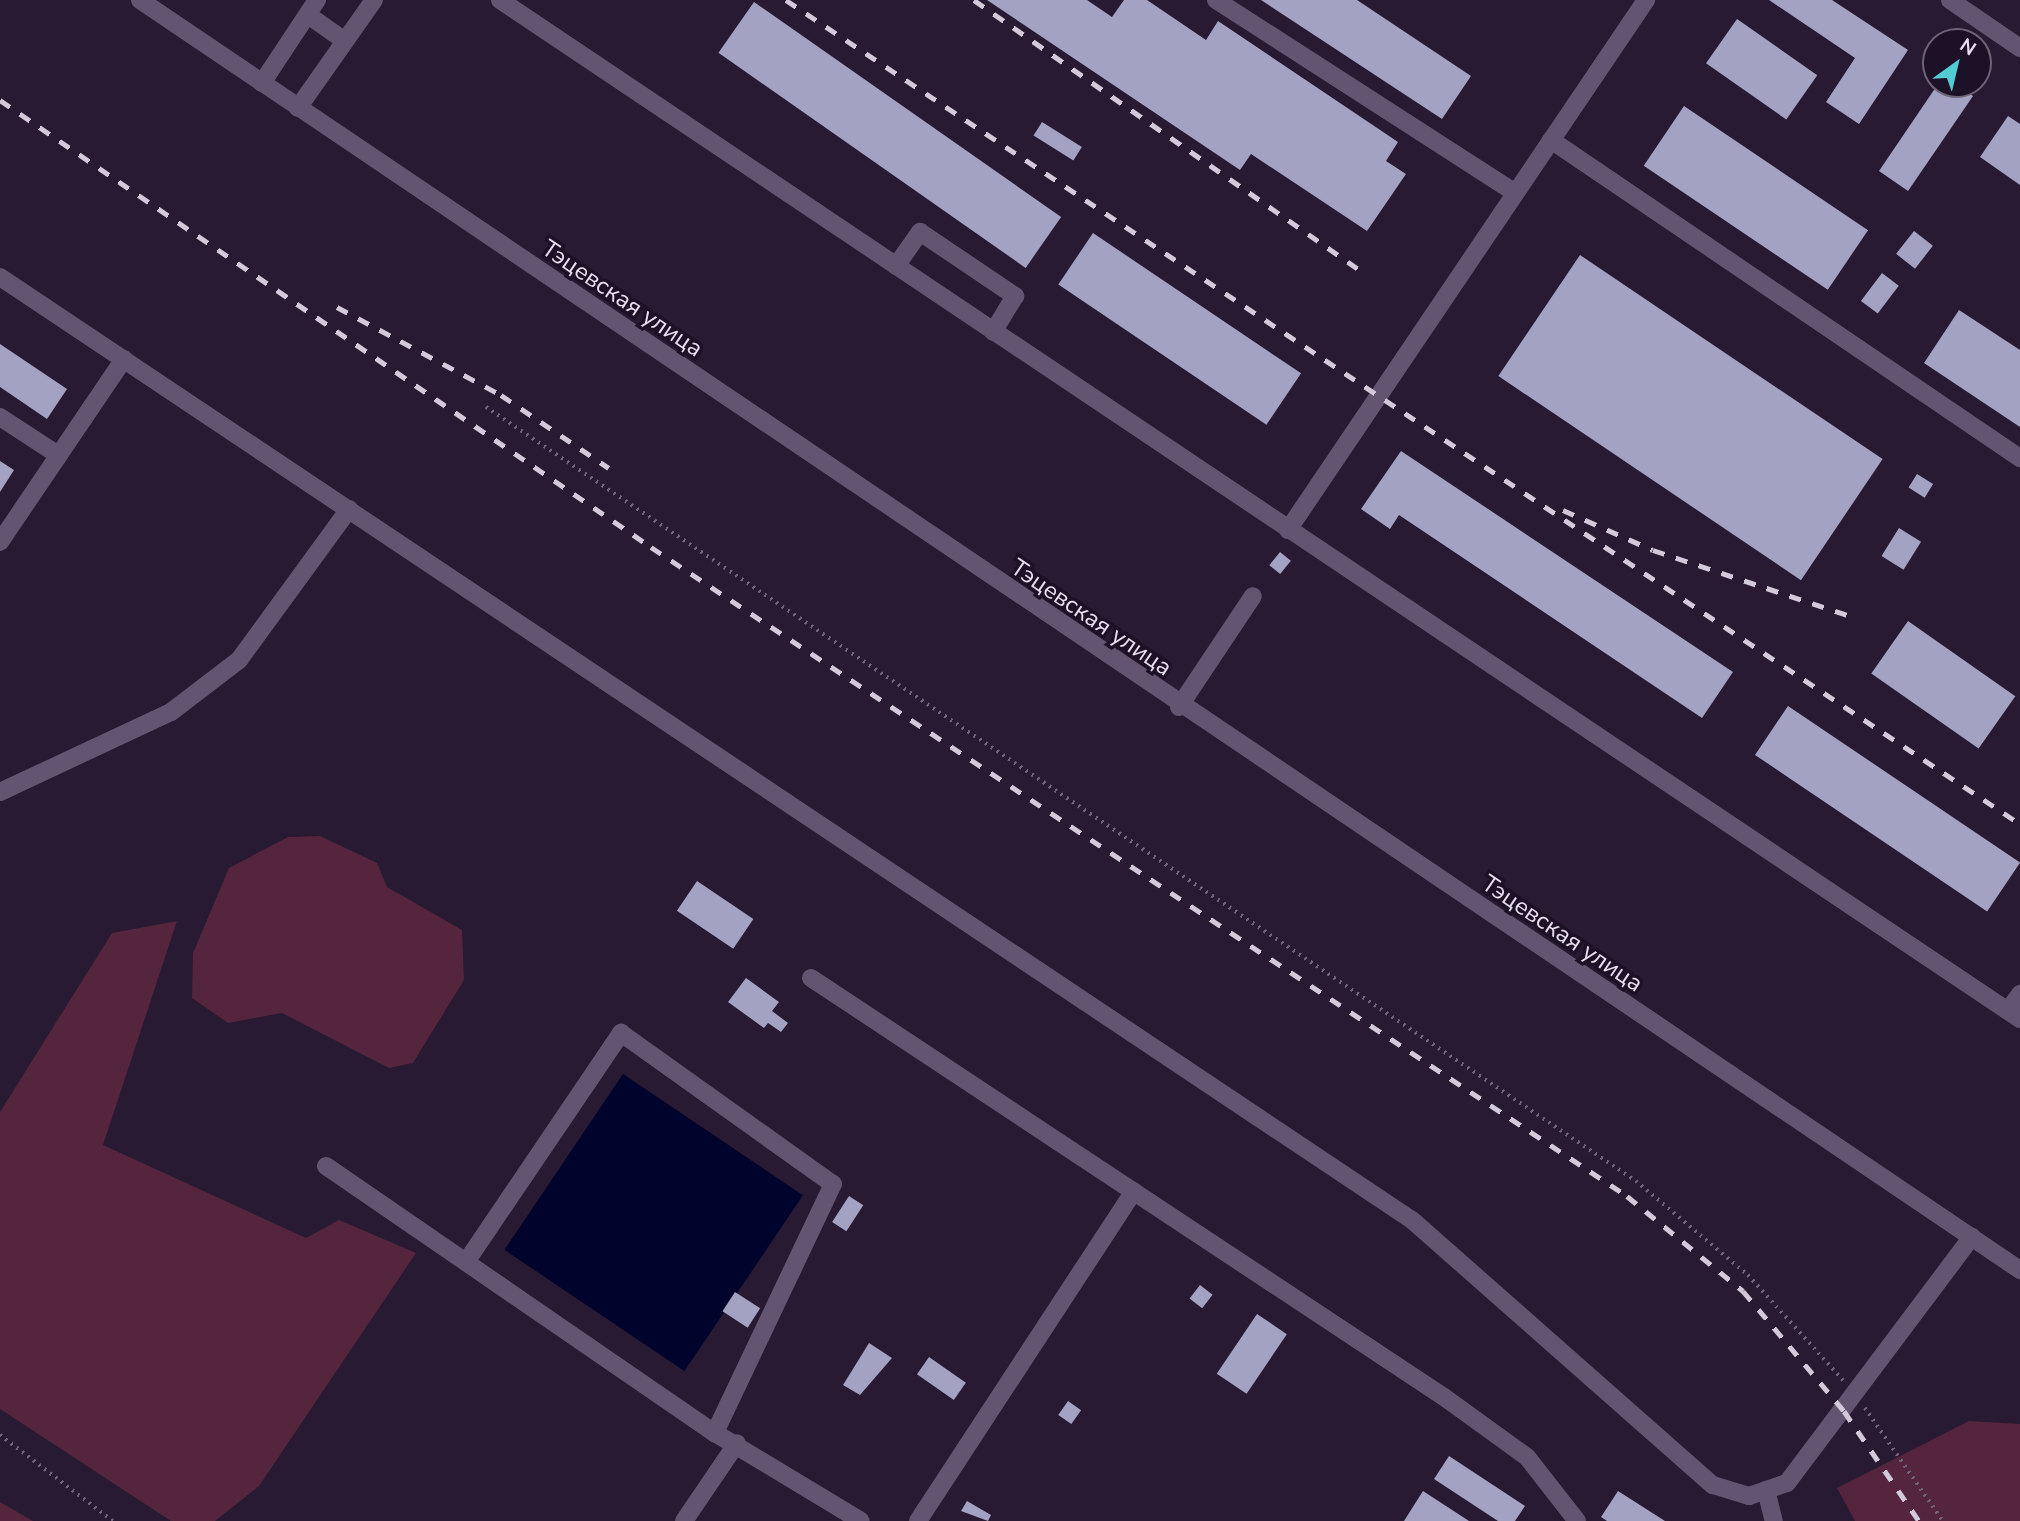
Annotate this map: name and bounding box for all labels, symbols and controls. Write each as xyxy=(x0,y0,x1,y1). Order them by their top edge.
north arrow xyxy=(1922,28,1992,98)
text: N xyxy=(1954,32,1981,62)
street label: Тэцевская улица xyxy=(536,234,708,364)
street label: Тэцевская улица xyxy=(1005,553,1177,683)
street label: Тэцевская улица xyxy=(1476,869,1648,999)

